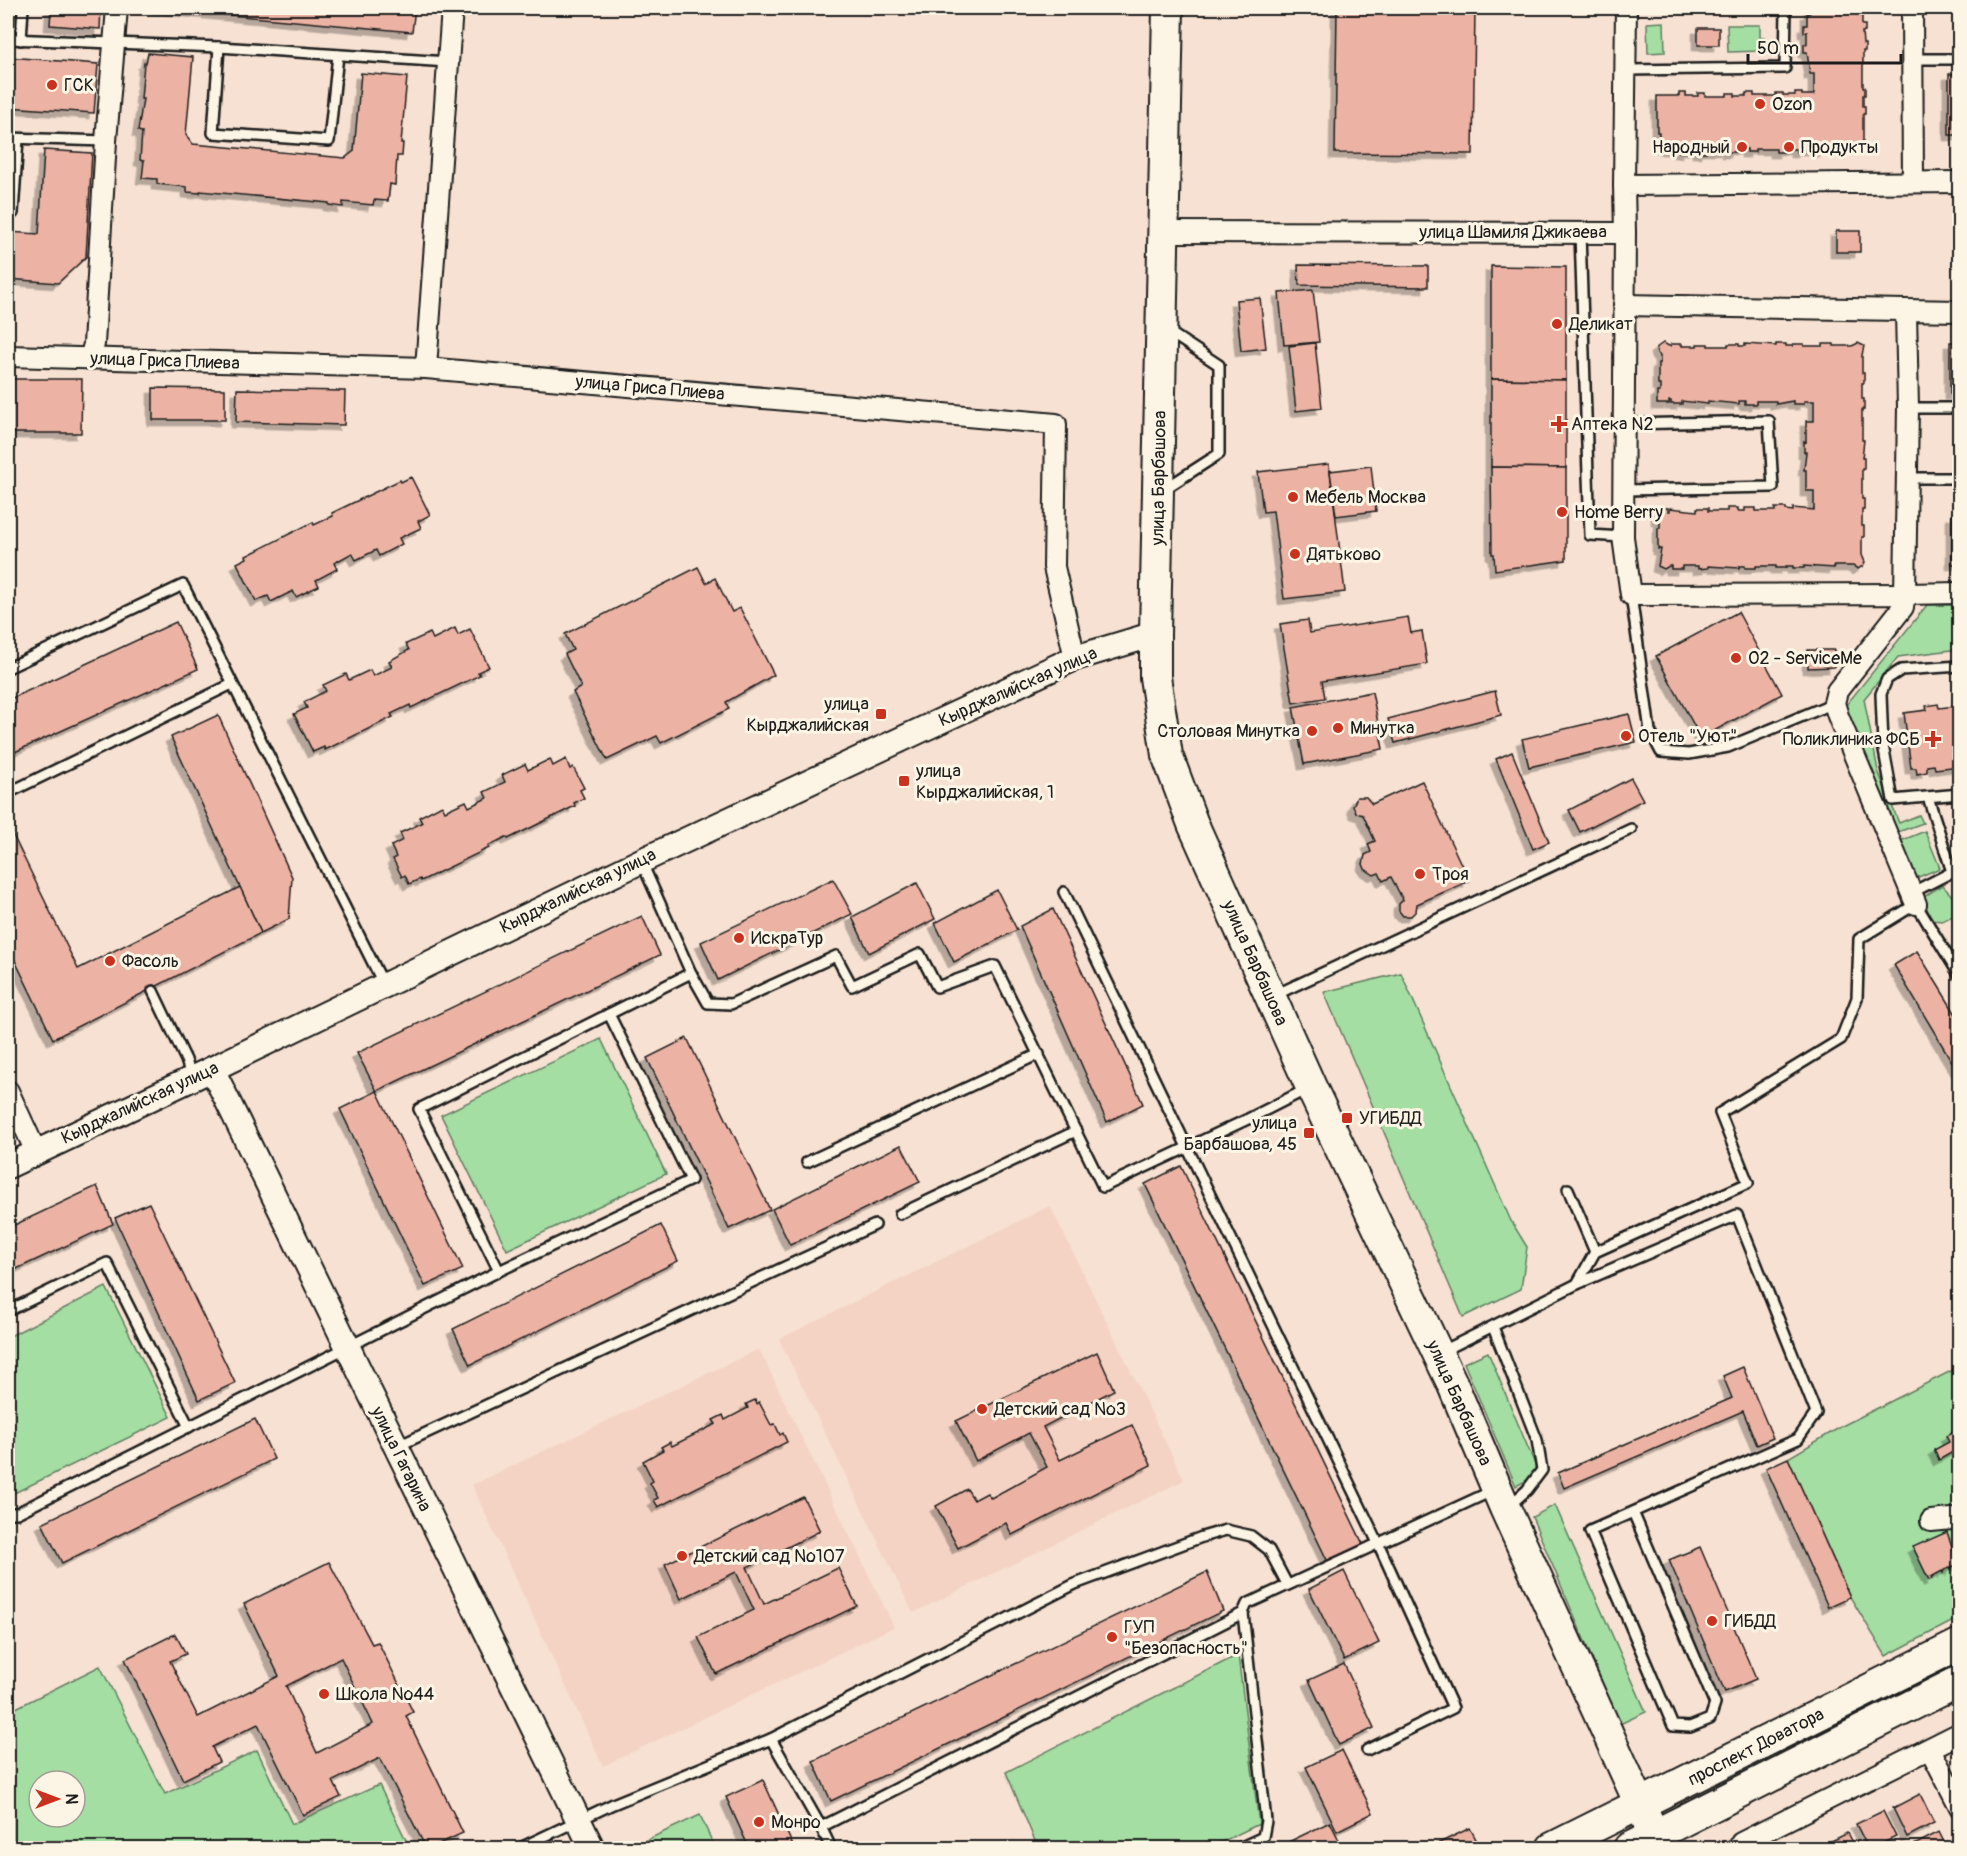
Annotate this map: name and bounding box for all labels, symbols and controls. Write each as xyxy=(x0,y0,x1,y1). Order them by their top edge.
scale bar xyxy=(1748,27,1901,65)
text: 50 m xyxy=(1757,37,1799,60)
place label: ГСК xyxy=(64,74,94,97)
marker: ГСК xyxy=(45,78,59,92)
place label: Ozon xyxy=(1772,93,1812,116)
marker: Ozon xyxy=(1753,97,1767,111)
place label: Народный xyxy=(1652,136,1730,159)
place label: Продукты xyxy=(1801,136,1878,159)
marker: Народный xyxy=(1735,140,1749,154)
marker: Продукты xyxy=(1782,140,1796,154)
street label: улица Шамиля Джикаева xyxy=(1418,221,1607,244)
place label: Деликат xyxy=(1568,313,1633,336)
marker: Деликат xyxy=(1550,317,1564,331)
street label: улица Гриса Плиева xyxy=(89,347,240,375)
street label: улица Гриса Плиева xyxy=(573,370,726,406)
street label: улица Барбашова xyxy=(1146,410,1172,547)
place label: Аптека N2 xyxy=(1571,413,1654,436)
marker: Аптека N2 xyxy=(1552,417,1566,431)
place label: Мебель Москва xyxy=(1305,486,1426,509)
marker: Мебель Москва xyxy=(1286,490,1300,504)
place label: Home Berry xyxy=(1574,501,1663,524)
marker: Home Berry xyxy=(1555,505,1569,519)
place label: Дятьково xyxy=(1306,543,1381,566)
marker: Дятьково xyxy=(1288,547,1302,561)
street label: Кырджалийская улица xyxy=(935,642,1101,732)
place label: О2 - ServiceMe xyxy=(1748,647,1862,670)
marker: О2 - ServiceMe xyxy=(1729,651,1743,665)
place label: улица Кырджалийская xyxy=(747,693,869,737)
marker: улица Кырджалийская xyxy=(874,707,888,721)
place label: Минутка xyxy=(1350,717,1414,740)
place label: Столовая Минутка xyxy=(1157,720,1300,743)
marker: Минутка xyxy=(1331,721,1345,735)
marker: Столовая Минутка xyxy=(1305,724,1319,738)
place label: Отель "Уют" xyxy=(1638,725,1737,748)
place label: Поликлиника ФСБ xyxy=(1783,728,1920,751)
marker: Отель "Уют" xyxy=(1619,729,1633,743)
marker: Поликлиника ФСБ xyxy=(1924,730,1942,748)
place label: улица Кырджалийская, 1 xyxy=(915,760,1054,804)
marker: улица Кырджалийская, 1 xyxy=(897,774,911,788)
street label: Кырджалийская улица xyxy=(496,843,660,939)
place label: Троя xyxy=(1432,863,1469,886)
marker: Троя xyxy=(1413,867,1427,881)
street label: улица Барбашова xyxy=(1217,896,1293,1029)
place label: ИскраТур xyxy=(751,927,823,950)
marker: ИскраТур xyxy=(732,931,746,945)
place label: Фасоль xyxy=(122,950,179,973)
marker: Фасоль xyxy=(103,954,117,968)
street label: Кырджалийская улица xyxy=(58,1056,222,1150)
place label: УГИБДД xyxy=(1359,1107,1422,1130)
marker: УГИБДД xyxy=(1340,1111,1354,1125)
place label: улица Барбашова, 45 xyxy=(1184,1112,1297,1156)
marker: улица Барбашова, 45 xyxy=(1302,1126,1316,1140)
street label: улица Барбашова xyxy=(1421,1336,1497,1469)
place label: Детский сад №3 xyxy=(993,1398,1126,1421)
street label: улица Гагарина xyxy=(365,1402,436,1515)
marker: Детский сад №3 xyxy=(975,1402,989,1416)
place label: Детский сад №107 xyxy=(693,1545,845,1568)
marker: Детский сад №107 xyxy=(675,1549,689,1563)
place label: ГИБДД xyxy=(1724,1610,1776,1633)
marker: ГИБДД xyxy=(1705,1614,1719,1628)
place label: ГУП "Безопасность" xyxy=(1124,1616,1248,1660)
marker: ГУП "Безопасность" xyxy=(1105,1630,1119,1644)
place label: Школа №44 xyxy=(336,1683,435,1706)
marker: Школа №44 xyxy=(317,1687,331,1701)
street label: проспект Доватора xyxy=(1684,1703,1828,1791)
north arrow xyxy=(27,1769,87,1829)
text: N xyxy=(61,1794,81,1805)
place label: Монро xyxy=(771,1811,821,1834)
marker: Монро xyxy=(752,1815,766,1829)

